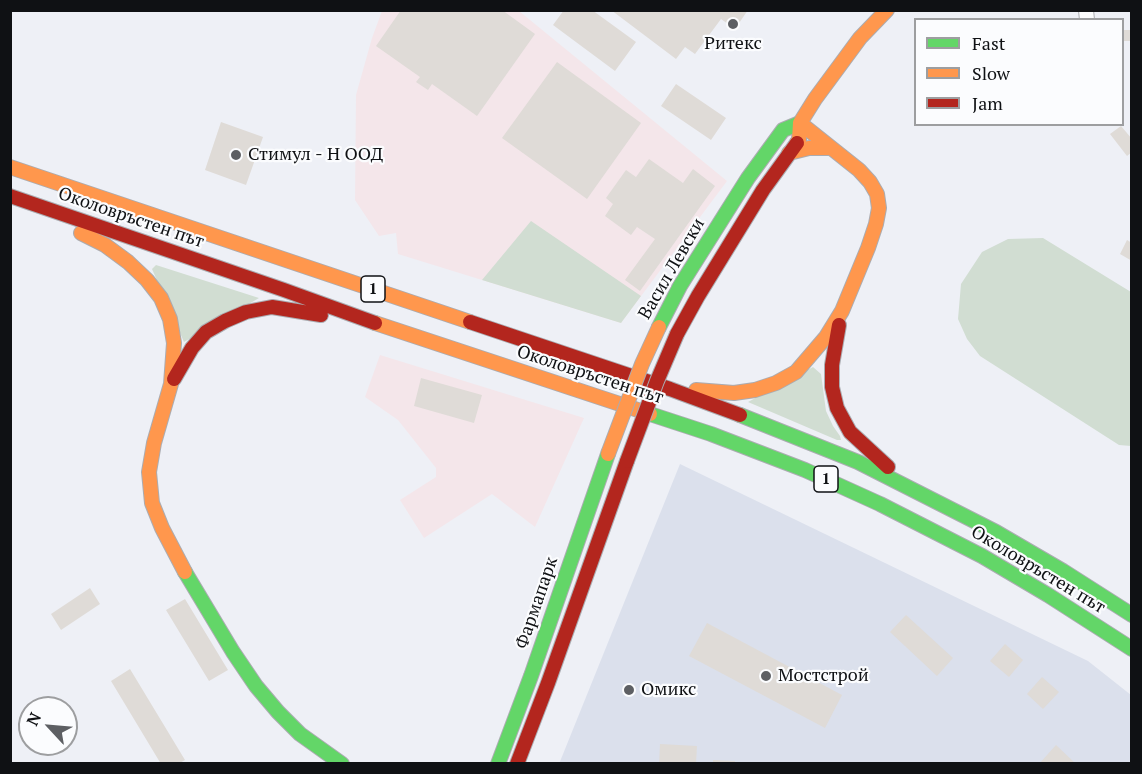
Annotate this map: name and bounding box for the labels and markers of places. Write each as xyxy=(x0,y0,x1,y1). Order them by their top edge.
marker: Ритекс xyxy=(726,17,740,31)
place label: Ритекс xyxy=(704,33,762,55)
place label: Стимул - Н ООД xyxy=(248,144,383,166)
marker: Стимул - Н ООД xyxy=(229,148,243,162)
place label: Мостстрой xyxy=(778,665,869,687)
marker: Мостстрой xyxy=(759,669,773,683)
place label: Омикс xyxy=(641,679,696,701)
marker: Омикс xyxy=(622,683,636,697)

